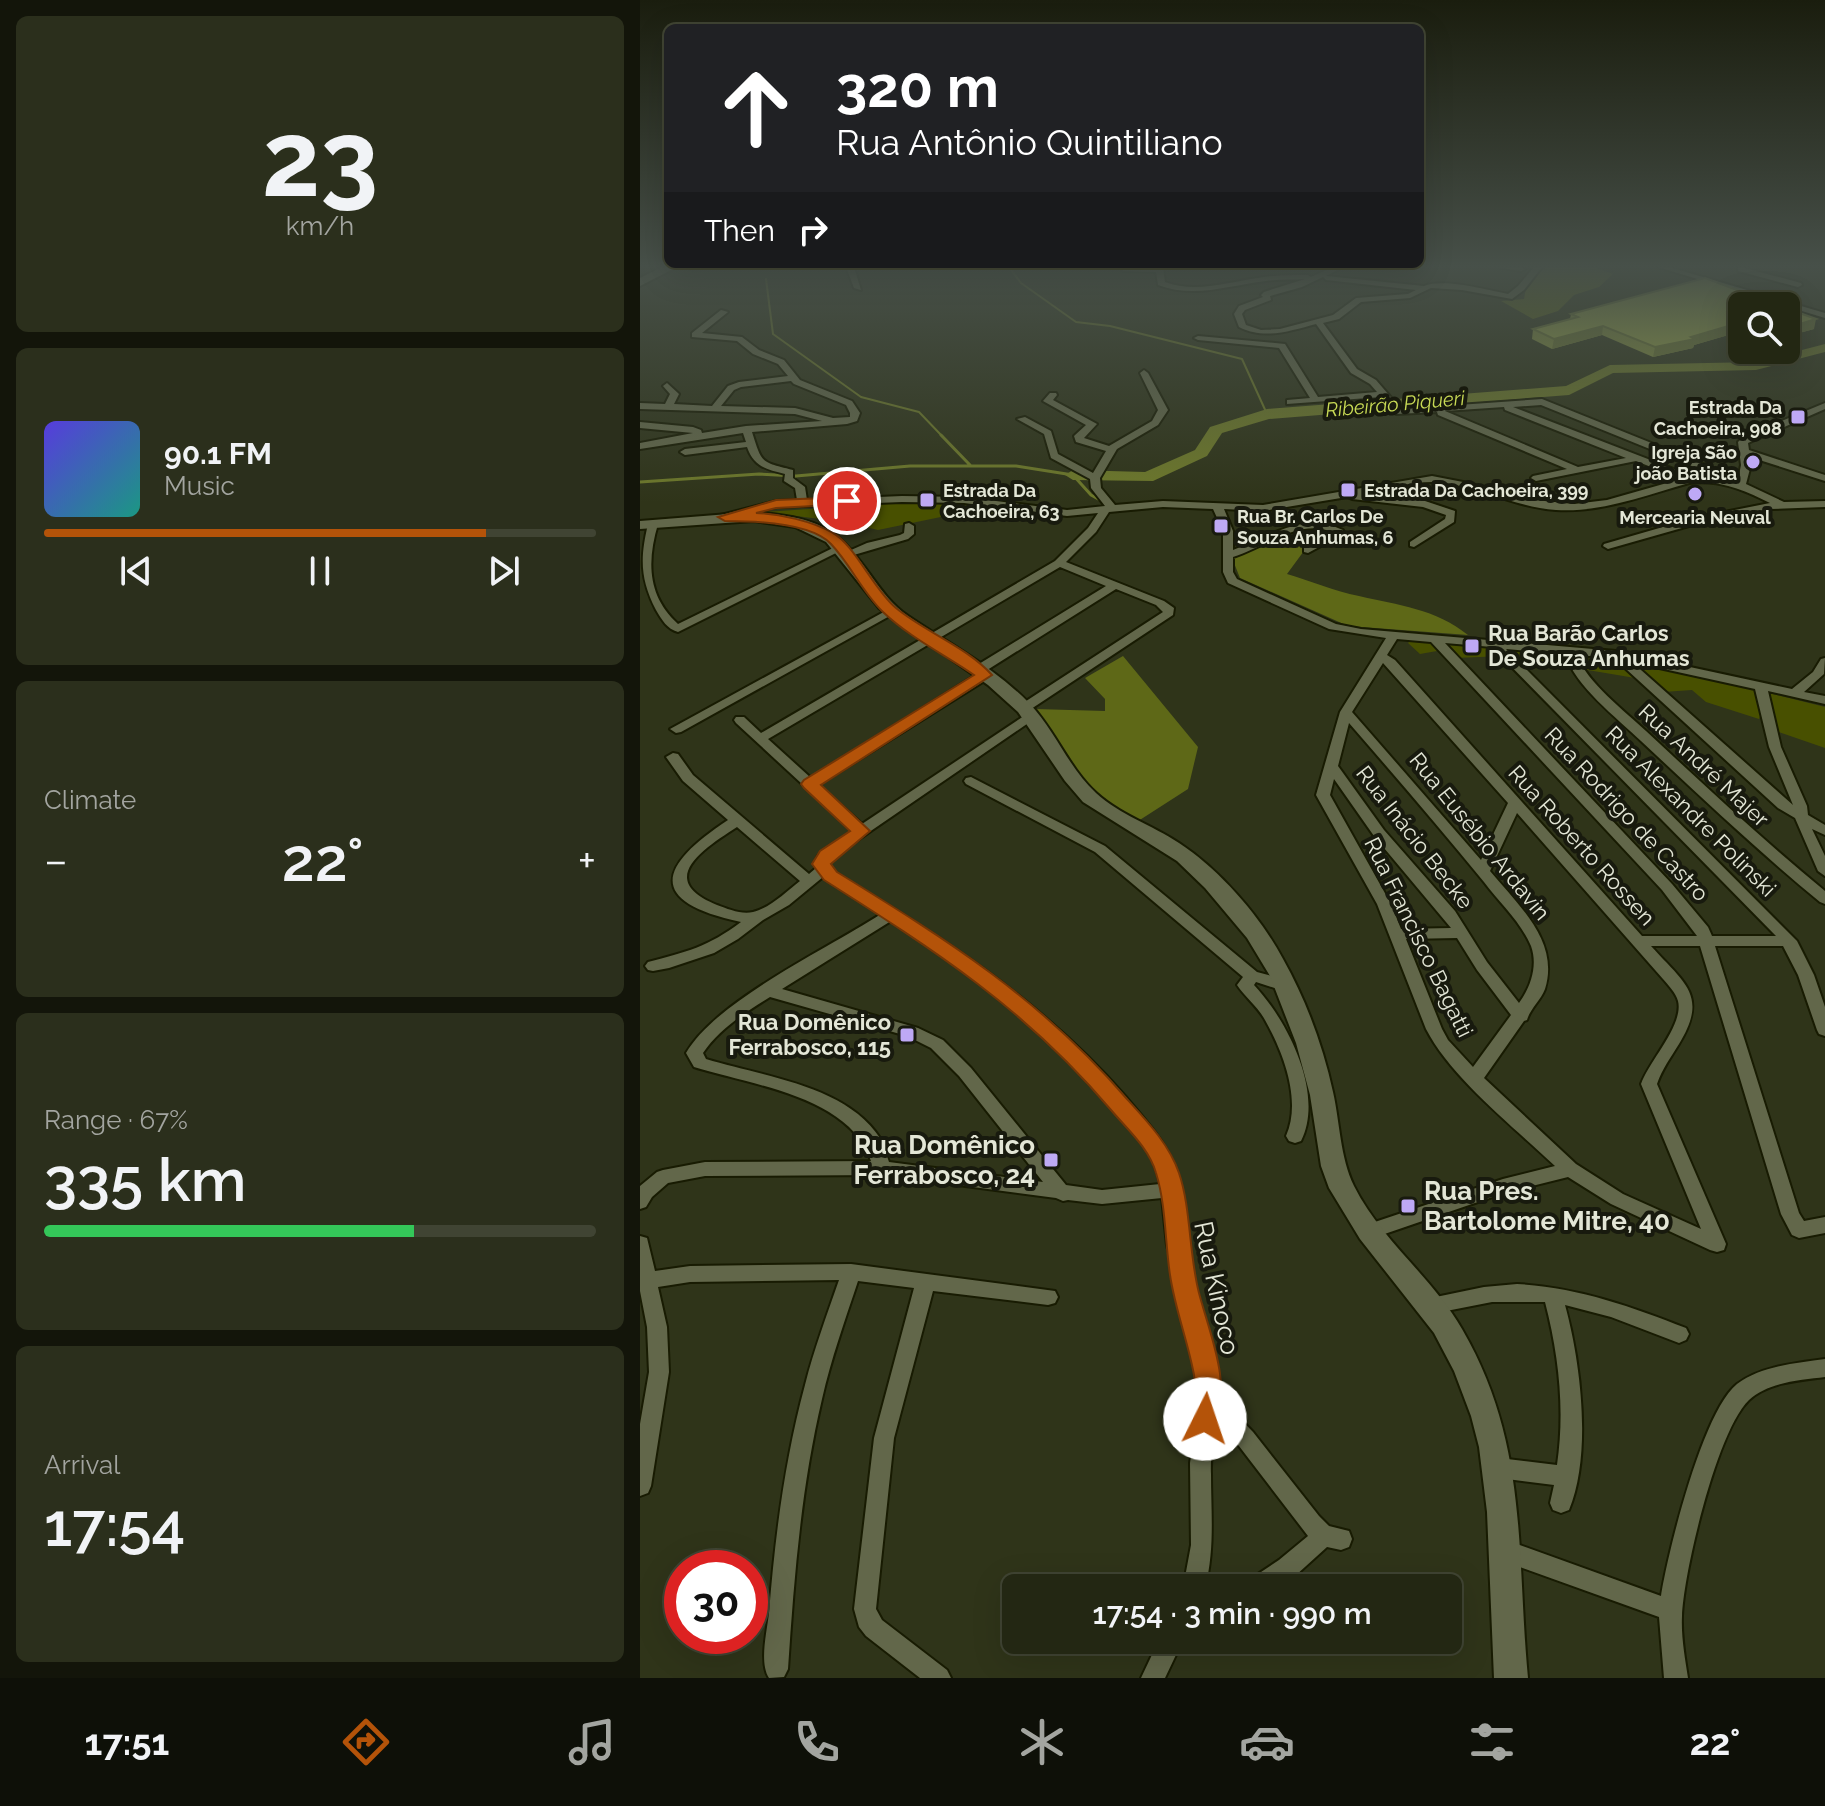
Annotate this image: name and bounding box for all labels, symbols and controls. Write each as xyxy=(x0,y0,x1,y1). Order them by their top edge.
text: 320 m xyxy=(836,54,999,120)
icon: ahead xyxy=(704,56,808,160)
text: 23 xyxy=(262,98,378,220)
text: Rua Antônio Quintiliano xyxy=(836,121,1223,163)
icon: right xyxy=(791,208,835,252)
text: km/h xyxy=(286,211,354,241)
text: Then xyxy=(704,213,775,248)
map controls xyxy=(1728,292,1800,364)
button: search xyxy=(1728,292,1800,364)
water label: Ribeirão Piqueri xyxy=(1324,386,1466,422)
place label: Estrada Da Cachoeira, 908 xyxy=(1654,397,1782,439)
marker: Estrada Da Cachoeira, 908 xyxy=(1789,408,1807,426)
text: 90.1 FM xyxy=(164,436,272,471)
place label: Igreja São joão Batista xyxy=(1633,442,1737,484)
marker: Igreja São joão Batista xyxy=(1744,453,1762,471)
pin xyxy=(813,467,881,535)
text: Music xyxy=(164,471,235,501)
icon: arrive xyxy=(825,479,869,523)
place label: Estrada Da Cachoeira, 63 xyxy=(943,480,1060,522)
place label: Estrada Da Cachoeira, 399 xyxy=(1364,480,1588,501)
marker: Estrada Da Cachoeira, 399 xyxy=(1339,481,1357,499)
marker: Mercearia Neuval xyxy=(1686,485,1704,503)
marker: Estrada Da Cachoeira, 63 xyxy=(918,491,936,509)
place label: Rua Br. Carlos De Souza Anhumas, 6 xyxy=(1237,506,1393,548)
place label: Mercearia Neuval xyxy=(1619,507,1771,528)
marker: Rua Br. Carlos De Souza Anhumas, 6 xyxy=(1212,517,1230,535)
icon: previous xyxy=(114,549,158,593)
icon: pause xyxy=(298,549,342,593)
icon: next xyxy=(482,549,526,593)
place label: Rua Barão Carlos De Souza Anhumas xyxy=(1488,620,1690,671)
marker: Rua Barão Carlos De Souza Anhumas xyxy=(1463,637,1481,655)
street label: Rua André Majer xyxy=(1634,698,1775,832)
street label: Rua Alexandre Polinski xyxy=(1600,720,1782,902)
street label: Rua Rodrigo de Castro xyxy=(1540,722,1714,906)
street label: Rua Eusébio Ardavin xyxy=(1404,747,1556,925)
street label: Rua Inácio Becke xyxy=(1351,760,1479,914)
street label: Rua Roberto Rossen xyxy=(1503,760,1661,930)
text: Climate xyxy=(44,785,136,815)
text: 22° xyxy=(282,825,364,895)
street label: Rua Francisco Bagatti xyxy=(1359,833,1479,1041)
text: − xyxy=(44,835,68,886)
text: + xyxy=(578,835,596,886)
place label: Rua Domênico Ferrabosco, 115 xyxy=(728,1009,891,1060)
marker: Rua Domênico Ferrabosco, 115 xyxy=(898,1026,916,1044)
text: Range · 67% xyxy=(44,1105,188,1135)
place label: Rua Domênico Ferrabosco, 24 xyxy=(853,1130,1035,1190)
text: 335 km xyxy=(44,1145,246,1215)
marker: Rua Domênico Ferrabosco, 24 xyxy=(1042,1151,1060,1169)
place label: Rua Pres. Bartolome Mitre, 40 xyxy=(1424,1176,1670,1236)
marker: Rua Pres. Bartolome Mitre, 40 xyxy=(1399,1197,1417,1215)
street label: Rua Kinoco xyxy=(1188,1219,1246,1357)
position arrow xyxy=(1163,1377,1247,1461)
text: Arrival xyxy=(44,1450,120,1480)
text: 17:54 xyxy=(44,1490,185,1560)
speed limit sign: 30 xyxy=(664,1550,768,1654)
text: 17:54 · 3 min · 990 m xyxy=(1093,1596,1371,1631)
icon: directions xyxy=(338,1714,394,1770)
icon: music xyxy=(564,1714,620,1770)
icon: phone xyxy=(789,1714,845,1770)
icon: climate xyxy=(1014,1714,1070,1770)
icon: car xyxy=(1239,1714,1295,1770)
icon: filters xyxy=(1464,1714,1520,1770)
text: 17:51 xyxy=(85,1721,169,1763)
text: 22° xyxy=(1690,1721,1740,1763)

